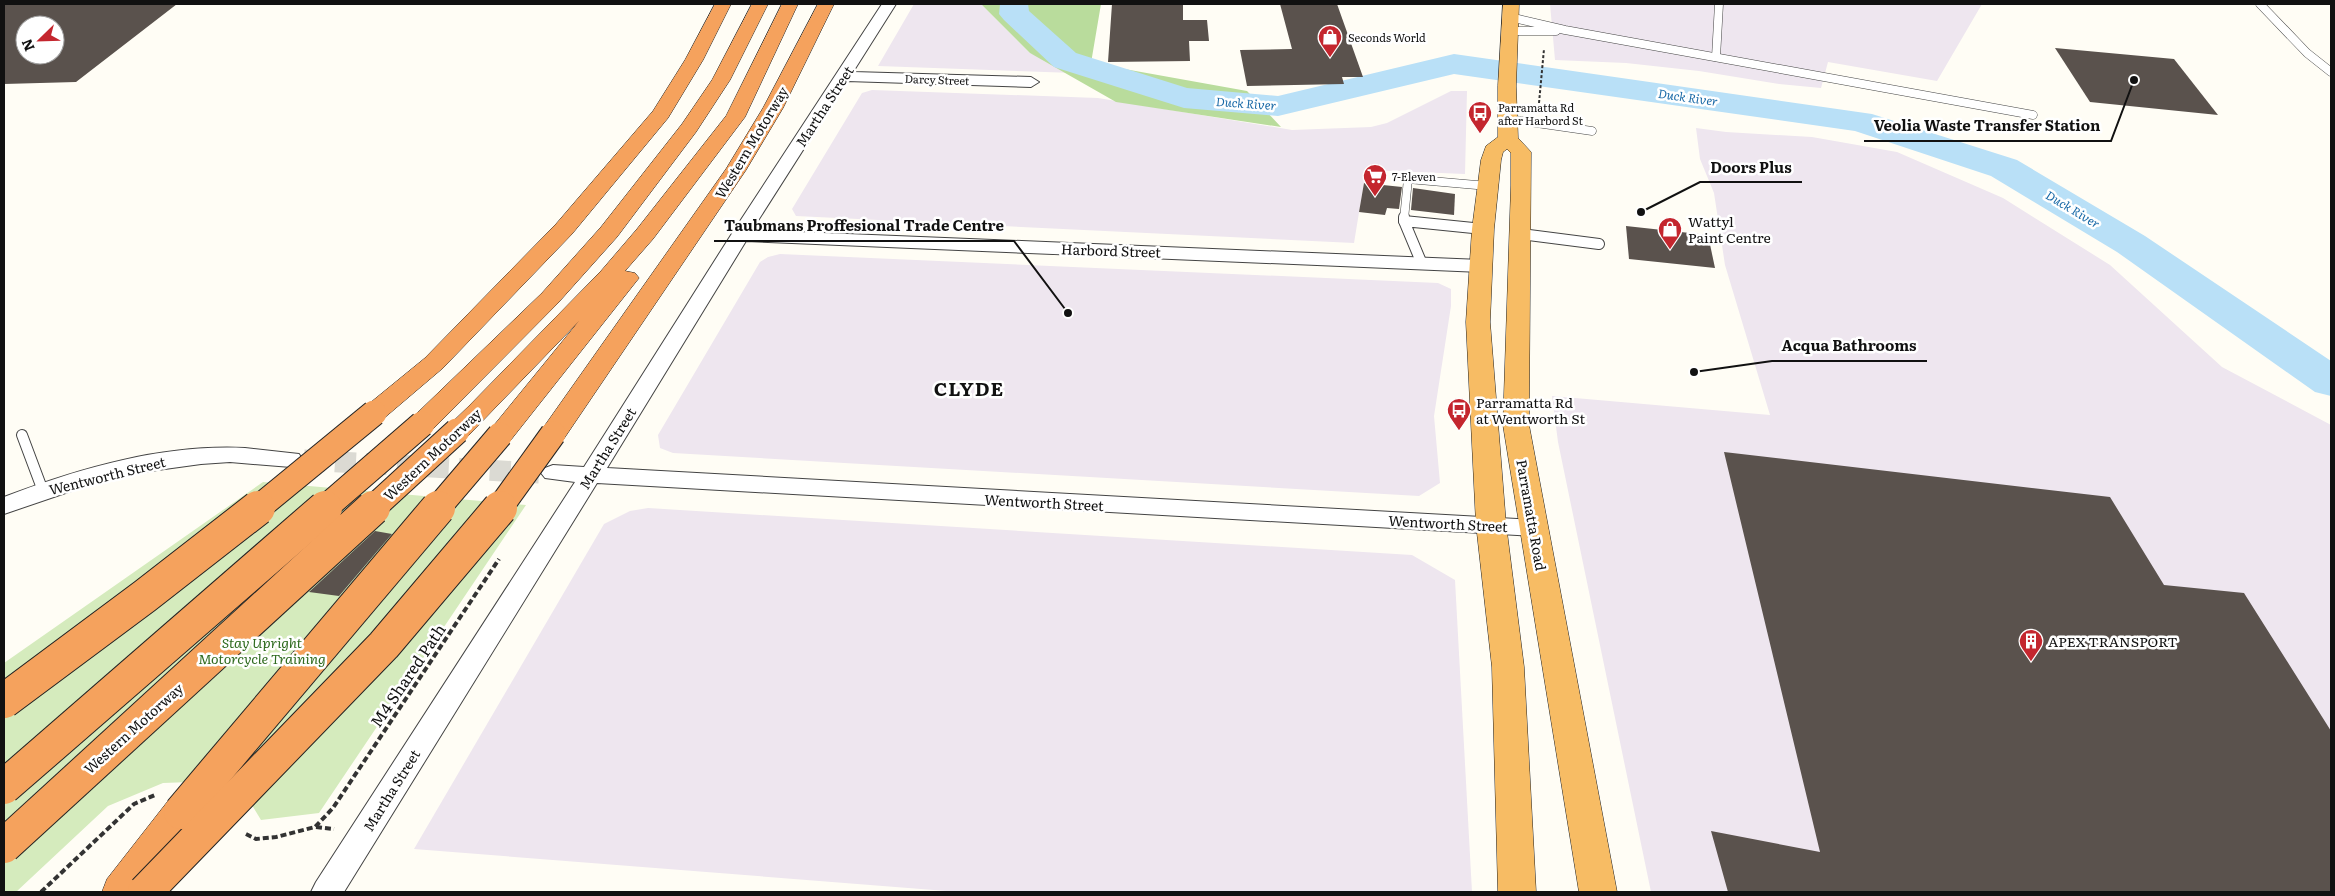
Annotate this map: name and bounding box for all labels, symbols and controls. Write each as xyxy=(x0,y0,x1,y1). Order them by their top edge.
north arrow xyxy=(15,15,65,65)
shop icon: Seconds World xyxy=(1317,24,1343,58)
place label: Seconds World xyxy=(1348,29,1426,45)
text: N xyxy=(16,36,39,55)
street label: Martha Street xyxy=(790,61,858,150)
street label: Darcy Street xyxy=(904,70,970,88)
street label: Western Motorway xyxy=(710,81,793,202)
water label: Duck River xyxy=(1657,84,1720,110)
water label: Duck River xyxy=(1215,92,1277,114)
place label: Parramatta Rd after Harbord St xyxy=(1498,99,1584,128)
bus stop icon: Parramatta Rd after Harbord St xyxy=(1467,100,1493,134)
callout: Veolia Waste Transfer Station xyxy=(1864,111,2111,141)
text: Veolia Waste Transfer Station xyxy=(1874,113,2101,136)
callout: Doors Plus xyxy=(1700,152,1802,182)
text: Doors Plus xyxy=(1710,155,1792,178)
supermarket icon: 7-Eleven xyxy=(1362,163,1388,197)
place label: 7-Eleven xyxy=(1392,168,1436,184)
water label: Duck River xyxy=(2043,186,2104,232)
callout: Taubmans Proffesional Trade Centre xyxy=(714,211,1014,241)
place label: Wattyl Paint Centre xyxy=(1688,211,1771,247)
text: Taubmans Proffesional Trade Centre xyxy=(724,213,1005,236)
shop icon: Wattyl Paint Centre xyxy=(1657,216,1683,250)
street label: Harbord Street xyxy=(1061,238,1162,262)
callout: Acqua Bathrooms xyxy=(1772,331,1927,361)
text: Acqua Bathrooms xyxy=(1781,333,1917,356)
district label: CLYDE xyxy=(934,374,1004,402)
place label: Parramatta Rd at Wentworth St xyxy=(1476,392,1585,428)
bus stop icon: Parramatta Rd at Wentworth St xyxy=(1446,397,1472,431)
street label: Western Motorway xyxy=(379,403,486,505)
street label: Martha Street xyxy=(574,403,640,493)
street label: Wentworth Street xyxy=(47,451,168,499)
street label: Parramatta Road xyxy=(1512,458,1552,573)
street label: Wentworth Street xyxy=(984,489,1105,515)
street label: Wentworth Street xyxy=(1388,510,1509,536)
street label: M4 Shared Path xyxy=(363,618,451,732)
building icon: APEX TRANSPORT xyxy=(2018,628,2044,662)
place label: APEX TRANSPORT xyxy=(2048,631,2178,651)
park label: Stay Upright Motorcycle Training xyxy=(198,632,326,668)
street label: Western Motorway xyxy=(79,677,188,778)
street label: Martha Street xyxy=(358,745,424,835)

